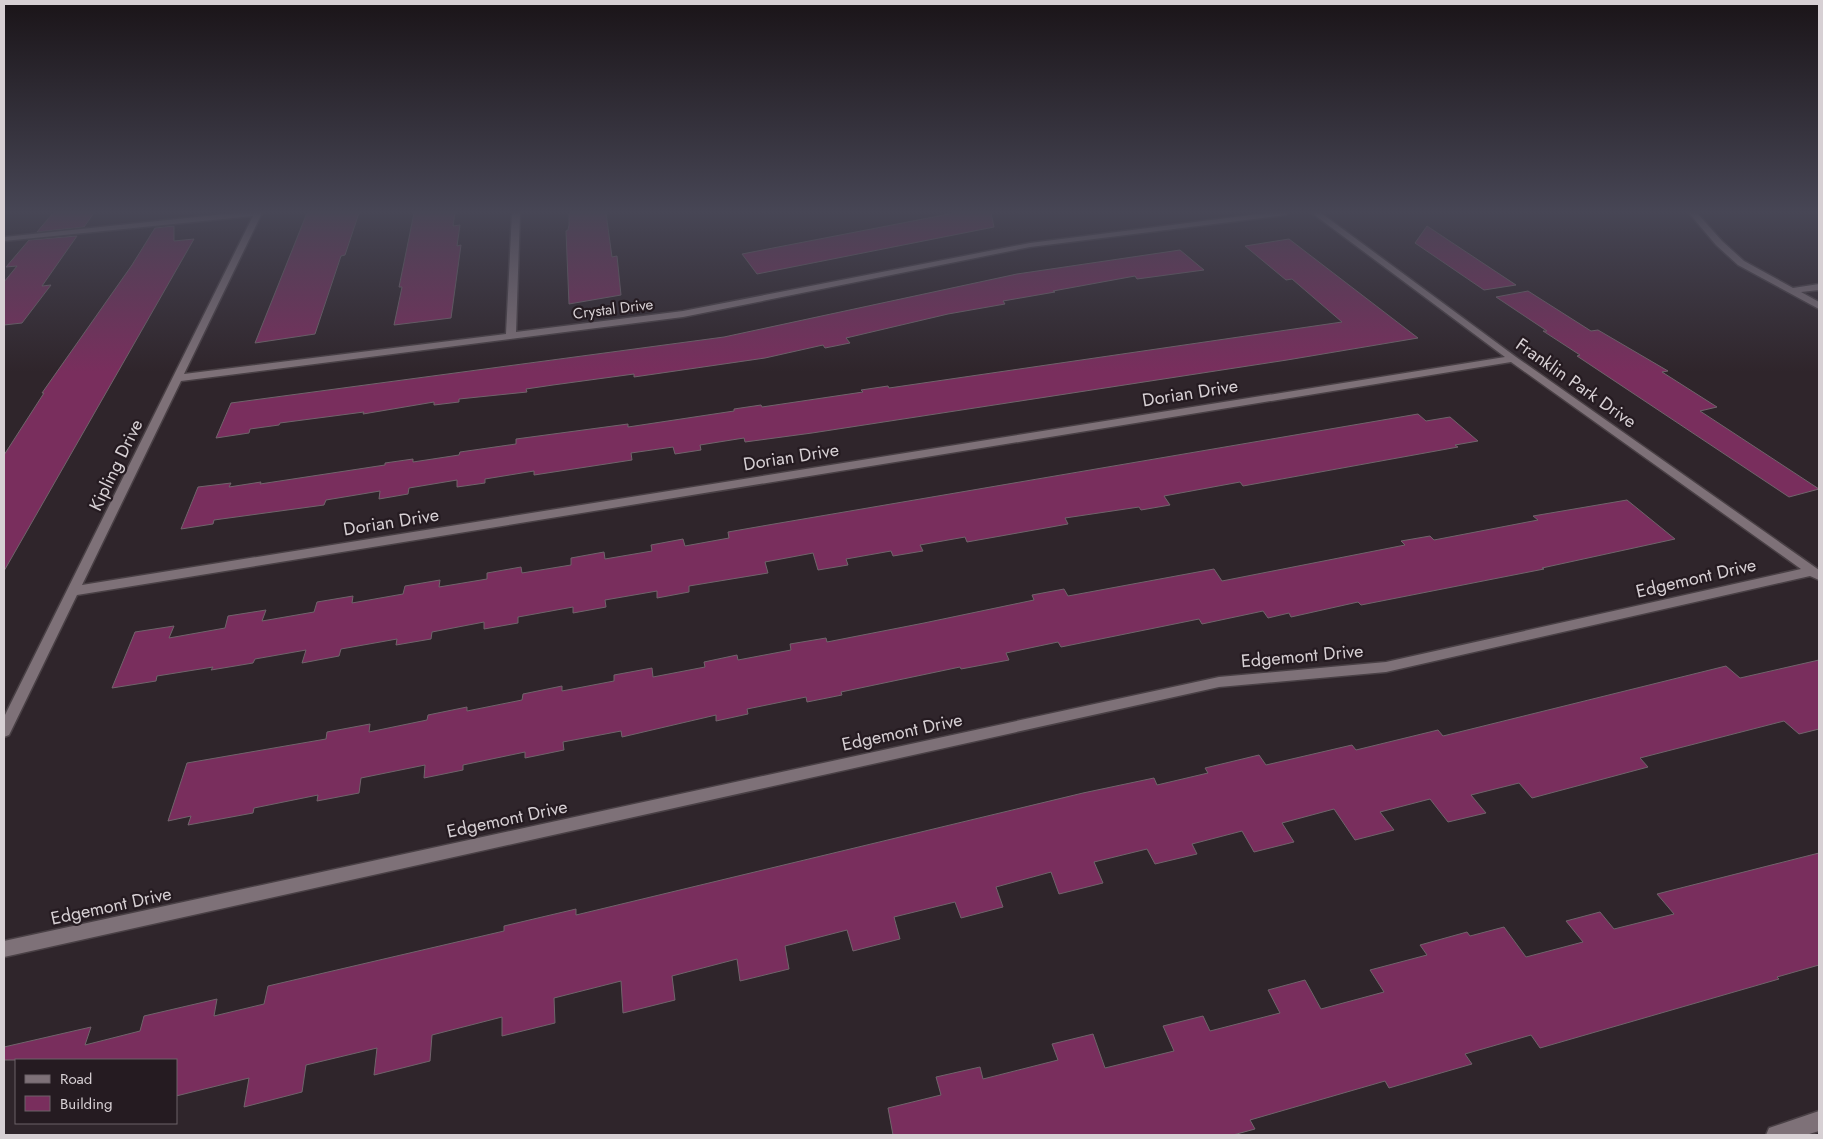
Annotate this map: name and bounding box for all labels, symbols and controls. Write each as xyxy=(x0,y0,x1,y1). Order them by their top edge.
street label: Crystal Drive xyxy=(572,293,655,325)
street label: Franklin Park Drive xyxy=(1510,332,1642,434)
street label: Dorian Drive xyxy=(1140,373,1240,413)
street label: Kipling Drive xyxy=(83,415,149,515)
street label: Dorian Drive xyxy=(741,437,841,477)
street label: Dorian Drive xyxy=(341,502,441,542)
street label: Edgemont Drive xyxy=(1633,552,1759,604)
street label: Edgemont Drive xyxy=(1240,638,1364,674)
street label: Edgemont Drive xyxy=(839,707,965,757)
street label: Edgemont Drive xyxy=(444,794,570,844)
street label: Edgemont Drive xyxy=(48,881,174,931)
legend xyxy=(15,1059,178,1124)
text: Road xyxy=(60,1068,92,1090)
text: Building xyxy=(60,1093,112,1115)

